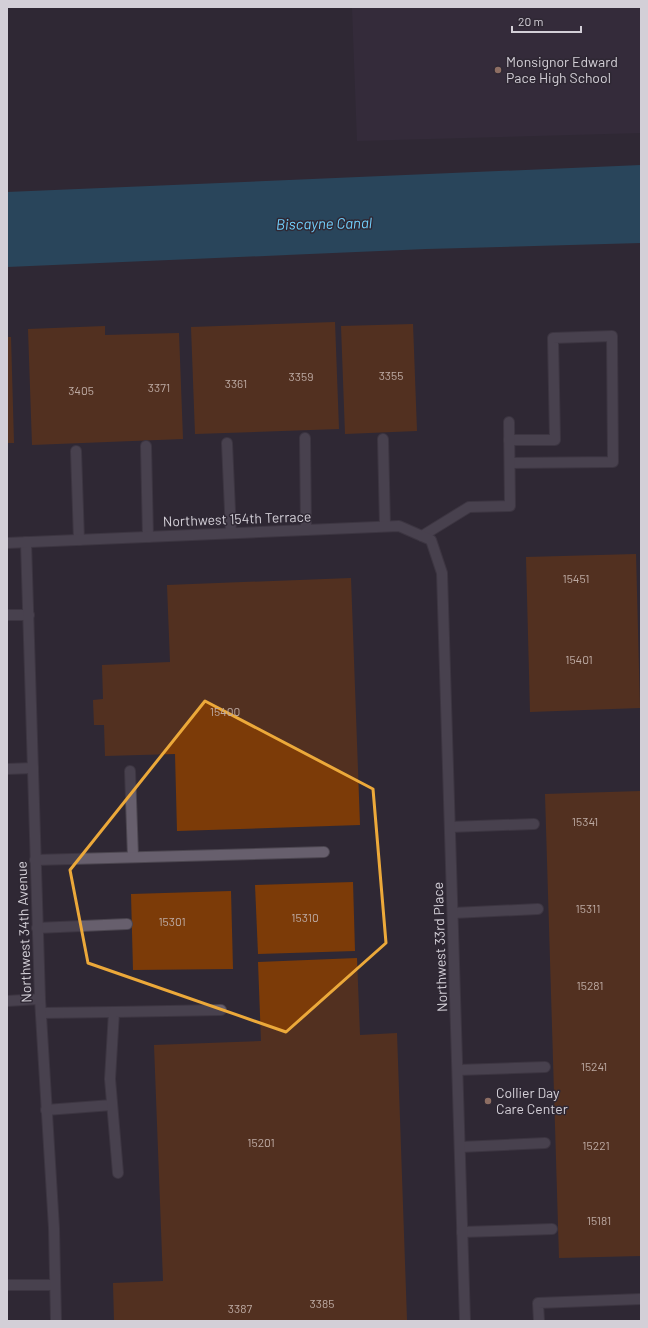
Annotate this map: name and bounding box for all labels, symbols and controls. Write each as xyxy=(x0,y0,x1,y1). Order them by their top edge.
scale bar xyxy=(512,8,581,34)
text: 20 m xyxy=(518,14,544,28)
place label: Monsignor Edward Pace High School xyxy=(506,53,618,86)
marker: Monsignor Edward Pace High School xyxy=(493,65,503,75)
water label: Biscayne Canal xyxy=(276,213,373,233)
house number: 3355 xyxy=(379,368,403,382)
house number: 3359 xyxy=(289,369,313,383)
house number: 3361 xyxy=(225,376,247,390)
house number: 3371 xyxy=(148,380,170,394)
house number: 3405 xyxy=(68,383,94,397)
street label: Northwest 154th Terrace xyxy=(163,507,311,530)
house number: 15451 xyxy=(562,571,590,585)
house number: 15401 xyxy=(565,652,593,666)
house number: 15400 xyxy=(210,704,240,718)
house number: 15341 xyxy=(572,814,598,828)
street label: Northwest 34th Avenue xyxy=(13,861,34,1003)
street label: Northwest 33rd Place xyxy=(429,882,450,1012)
house number: 15311 xyxy=(576,901,600,915)
house number: 15310 xyxy=(291,910,319,924)
house number: 15301 xyxy=(158,914,186,928)
house number: 15281 xyxy=(577,978,603,992)
house number: 15241 xyxy=(581,1059,607,1073)
place label: Collier Day Care Center xyxy=(496,1084,568,1117)
marker: Collier Day Care Center xyxy=(483,1096,493,1106)
house number: 15201 xyxy=(247,1135,275,1149)
house number: 15221 xyxy=(582,1138,610,1152)
house number: 15181 xyxy=(587,1213,611,1227)
house number: 3385 xyxy=(310,1296,334,1310)
house number: 3387 xyxy=(228,1301,252,1315)

